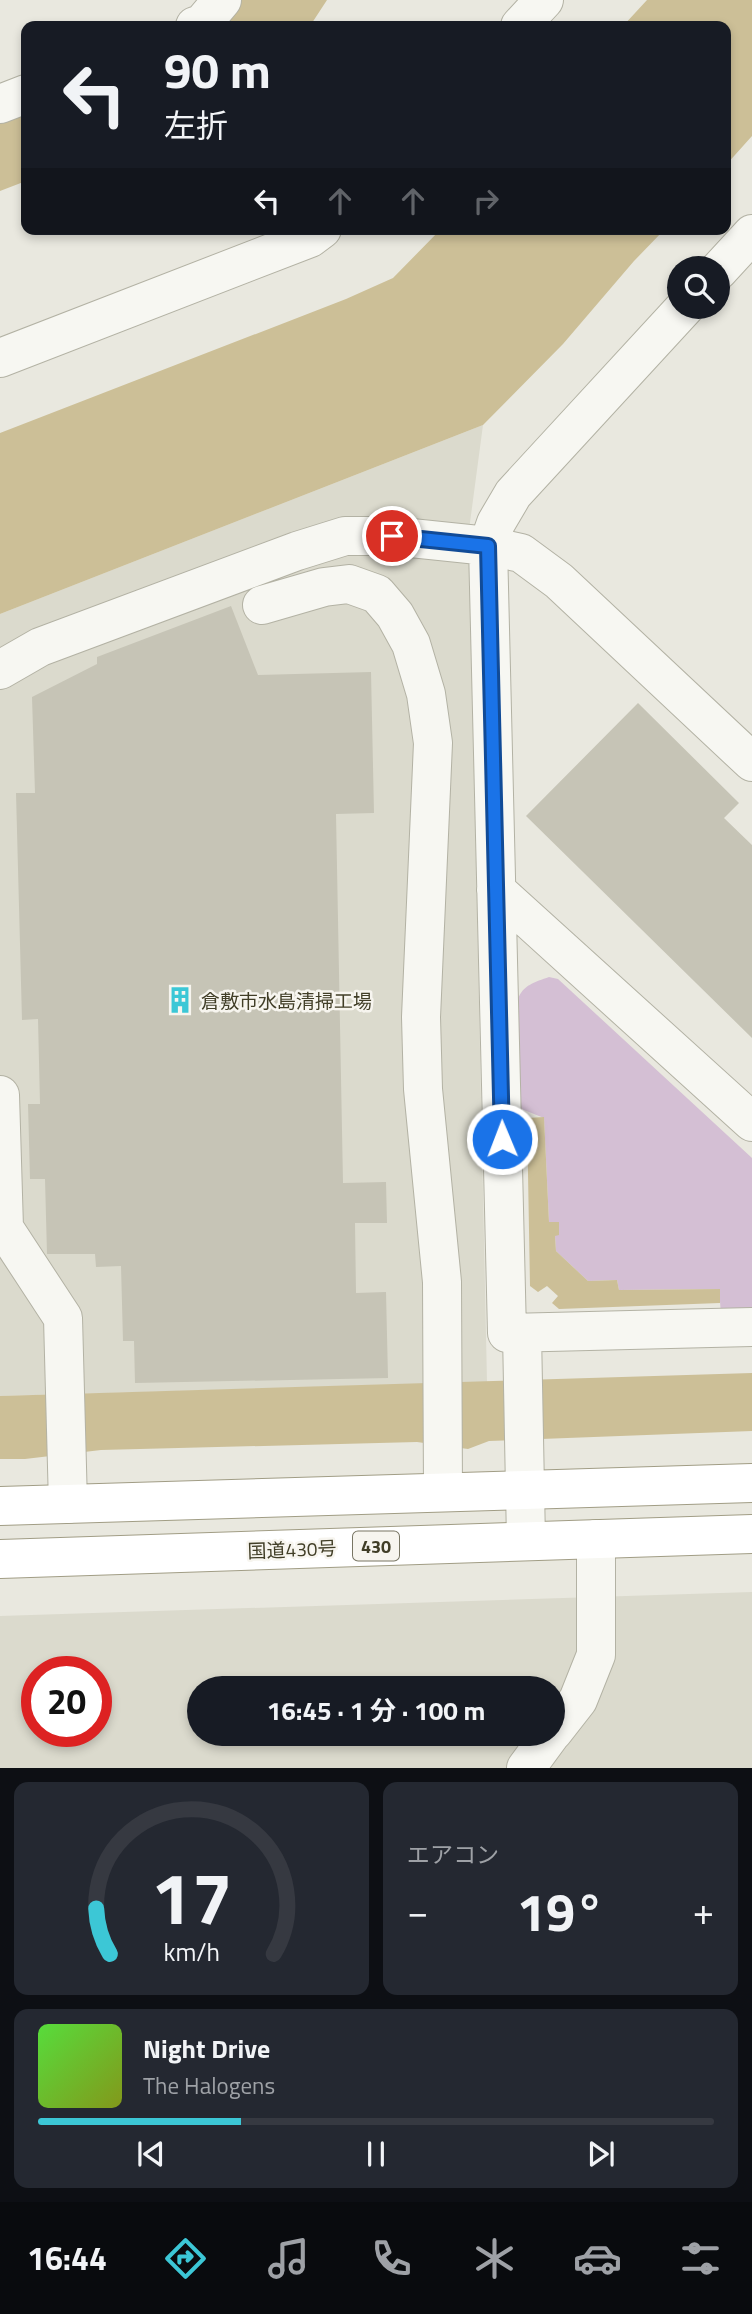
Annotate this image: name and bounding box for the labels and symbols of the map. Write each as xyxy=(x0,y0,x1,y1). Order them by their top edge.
pin xyxy=(362,506,422,566)
building icon: 倉敷市水島清掃工場 xyxy=(165,985,195,1015)
place label: 倉敷市水島清掃工場 xyxy=(201,986,372,1015)
position arrow xyxy=(465,1102,539,1176)
road number: 430 xyxy=(353,1532,399,1560)
street label: 国道430号 xyxy=(247,1533,337,1565)
speed limit sign: 20 xyxy=(21,1656,112,1747)

